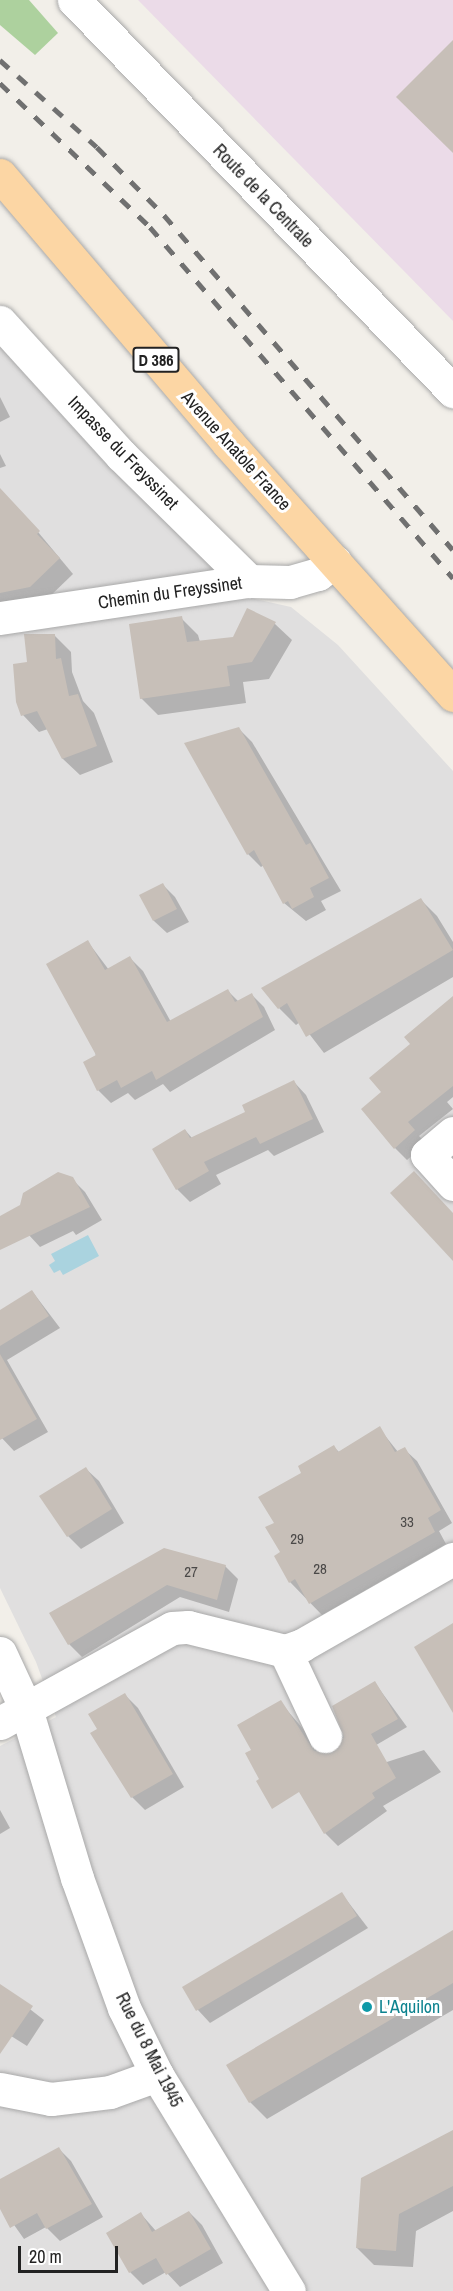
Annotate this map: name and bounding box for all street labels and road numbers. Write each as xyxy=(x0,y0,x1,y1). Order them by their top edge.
street label: Route de la Centrale xyxy=(208,140,318,252)
road number: D 386 xyxy=(132,347,180,373)
street label: Avenue Anatole France xyxy=(176,387,296,515)
street label: Impasse du Freyssinet xyxy=(63,392,183,514)
street label: Chemin du Freyssinet xyxy=(97,572,243,614)
street label: Rue du 8 Mai 1945 xyxy=(111,1989,187,2111)

